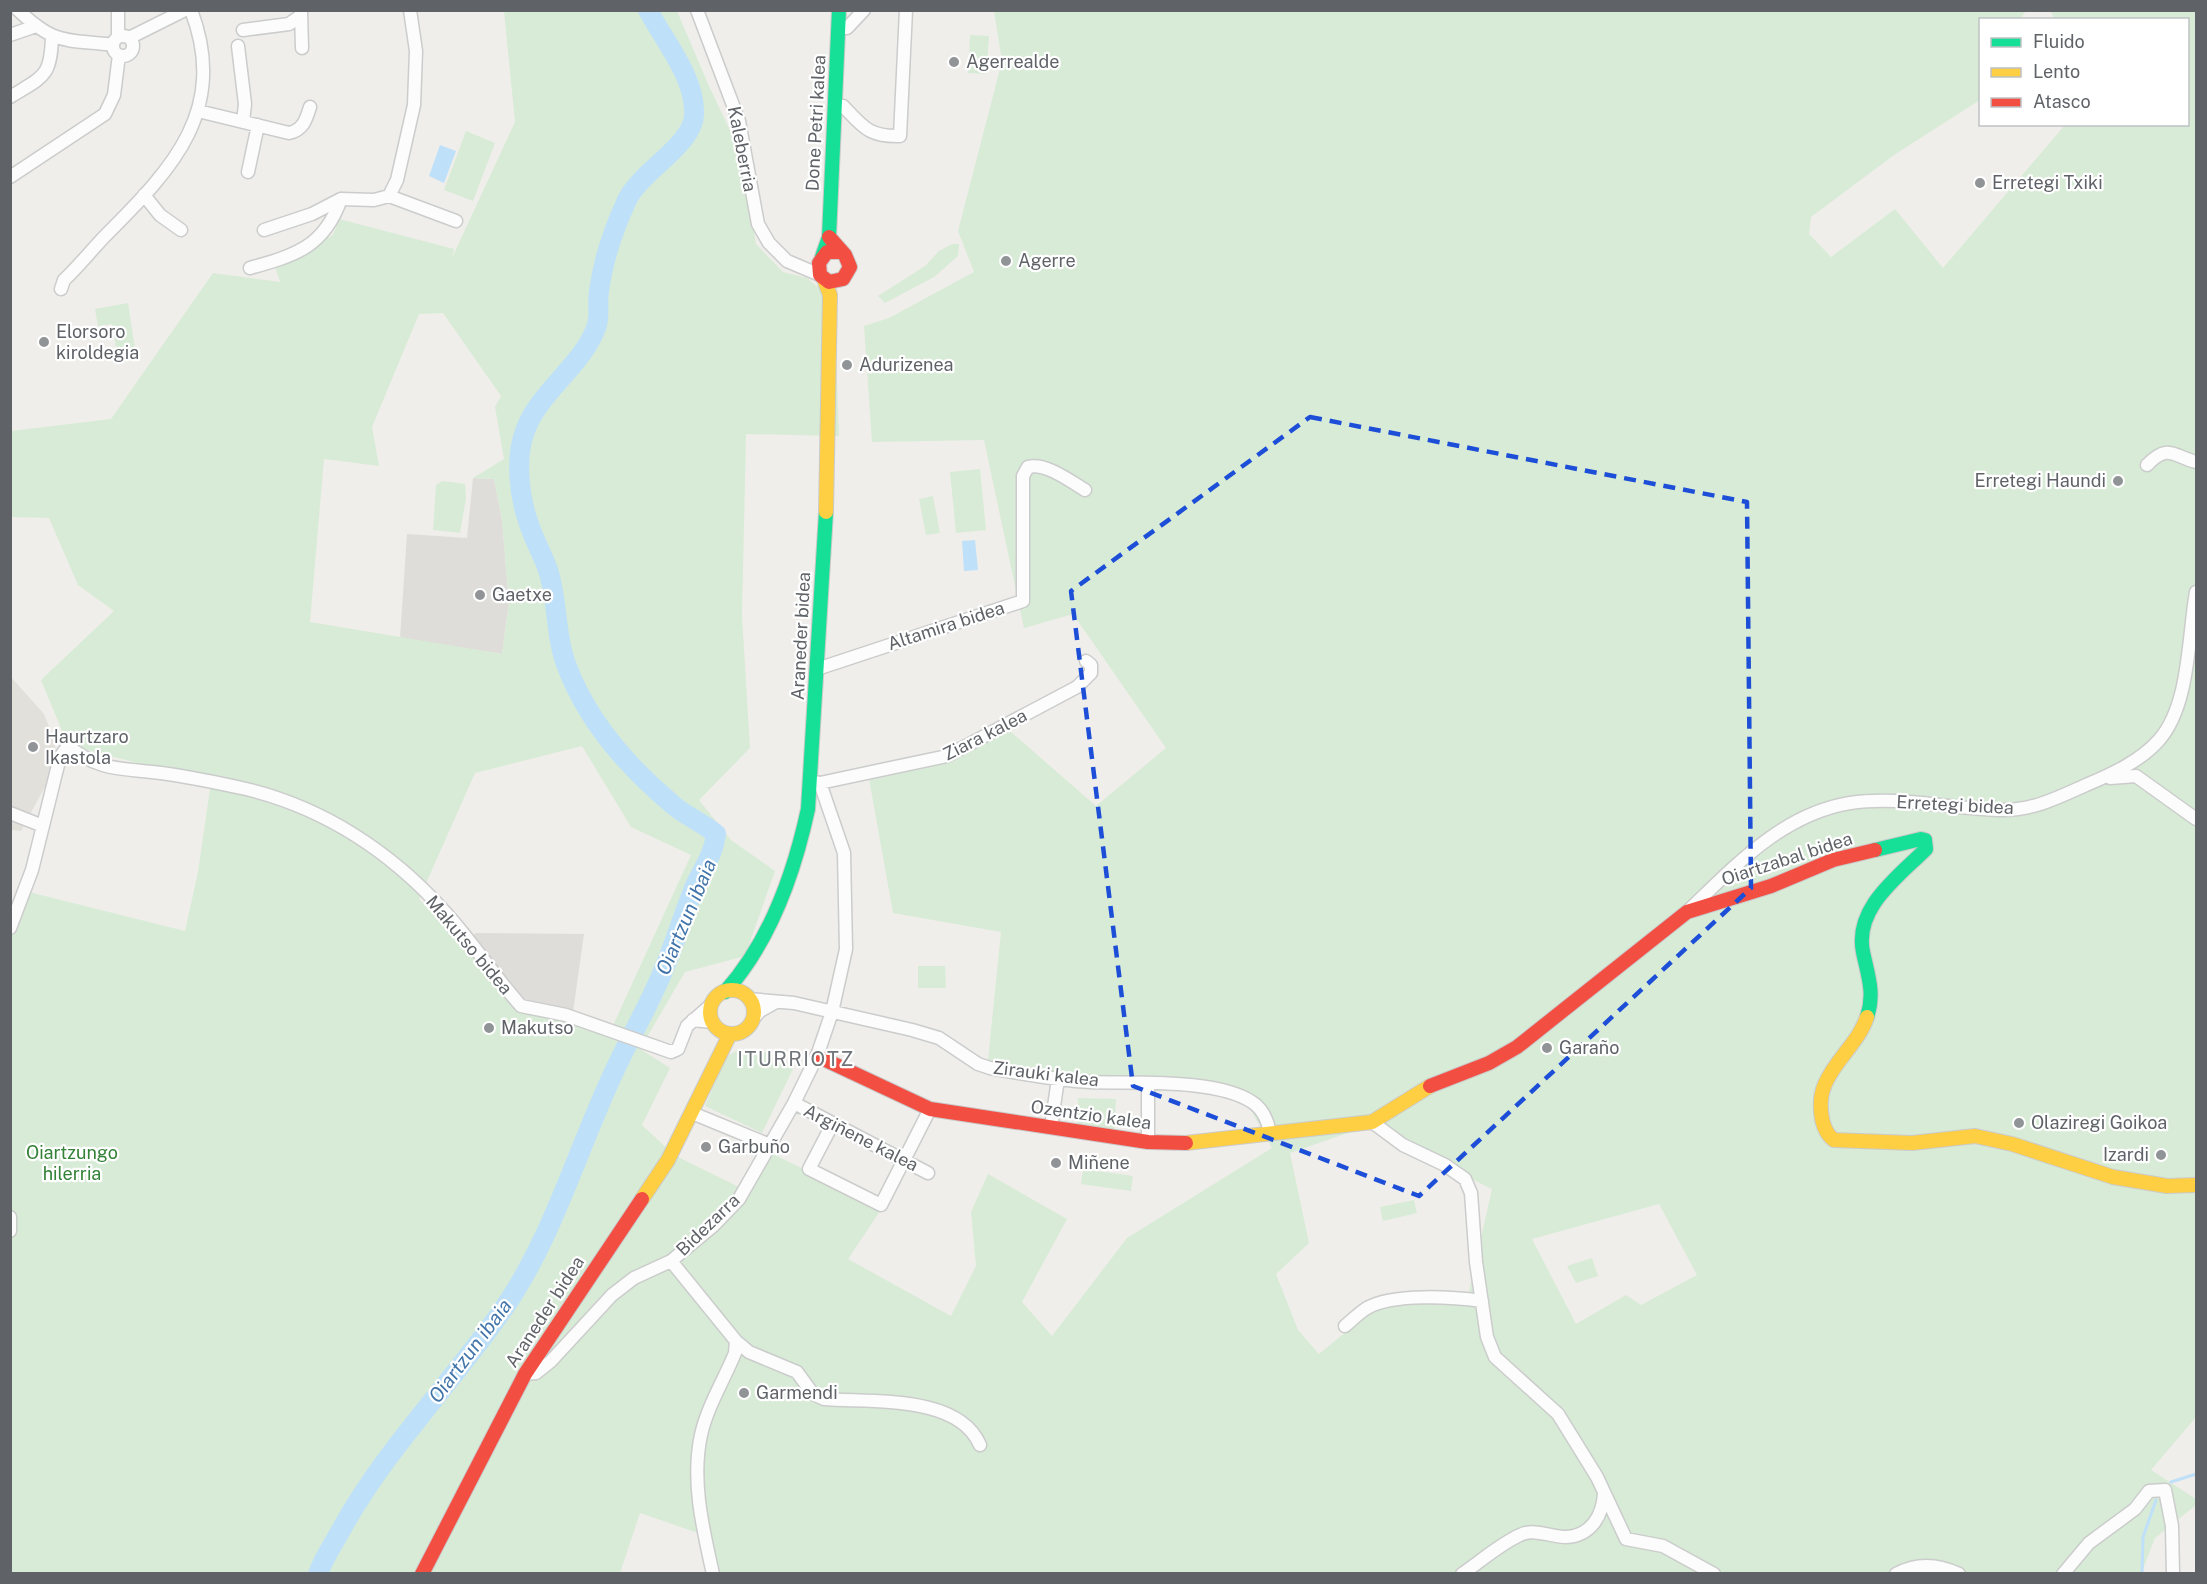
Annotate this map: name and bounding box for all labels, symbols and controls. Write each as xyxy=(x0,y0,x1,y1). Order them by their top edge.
legend xyxy=(1979,18,2189,126)
text: Fluido xyxy=(2033,31,2085,52)
place label: Agerrealde xyxy=(966,51,1059,72)
street label: Done Petri kalea xyxy=(801,54,830,192)
marker: Agerrealde xyxy=(947,55,961,69)
text: Lento xyxy=(2033,61,2080,82)
text: Atasco xyxy=(2033,91,2091,112)
street label: Kaleberria xyxy=(724,104,761,193)
place label: Erretegi Txiki xyxy=(1992,172,2103,193)
marker: Erretegi Txiki xyxy=(1973,176,1987,190)
place label: Agerre xyxy=(1018,250,1076,271)
marker: Agerre xyxy=(999,254,1013,268)
place label: Elorsoro kiroldegia xyxy=(56,321,139,363)
marker: Elorsoro kiroldegia xyxy=(37,335,51,349)
place label: Adurizenea xyxy=(859,354,954,375)
marker: Adurizenea xyxy=(840,358,854,372)
place label: Erretegi Haundi xyxy=(1974,470,2106,491)
marker: Erretegi Haundi xyxy=(2111,474,2125,488)
street label: Araneder bidea xyxy=(787,571,814,701)
place label: Gaetxe xyxy=(492,584,552,605)
marker: Gaetxe xyxy=(473,588,487,602)
street label: Altamira bidea xyxy=(885,597,1007,654)
street label: Ziara kalea xyxy=(939,704,1030,765)
place label: Haurtzaro Ikastola xyxy=(45,726,129,768)
marker: Haurtzaro Ikastola xyxy=(26,740,40,754)
street label: Erretegi bidea xyxy=(1896,791,2014,818)
street label: Oiartzabal bidea xyxy=(1719,827,1855,890)
water label: Oiartzun ibaia xyxy=(651,855,721,979)
street label: Makutso bidea xyxy=(422,891,517,998)
place label: Makutso xyxy=(501,1017,573,1038)
marker: Makutso xyxy=(482,1021,496,1035)
place label: Garaño xyxy=(1559,1037,1619,1058)
marker: Garaño xyxy=(1540,1041,1554,1055)
district label: ITURRIOTZ xyxy=(737,1047,855,1071)
street label: Zirauki kalea xyxy=(992,1057,1100,1090)
street label: Ozentzio kalea xyxy=(1030,1096,1153,1133)
street label: Argiñene kalea xyxy=(801,1100,922,1175)
place label: Olaziregi Goikoa xyxy=(2031,1112,2167,1133)
marker: Olaziregi Goikoa xyxy=(2012,1116,2026,1130)
place label: Garbuño xyxy=(718,1136,790,1157)
marker: Garbuño xyxy=(699,1140,713,1154)
park label: Oiartzungo hilerria xyxy=(26,1142,118,1184)
place label: Izardi xyxy=(2103,1144,2149,1165)
marker: Izardi xyxy=(2154,1148,2168,1162)
place label: Miñene xyxy=(1068,1152,1130,1173)
marker: Miñene xyxy=(1049,1156,1063,1170)
street label: Bidezarra xyxy=(672,1189,744,1260)
street label: Araneder bidea xyxy=(501,1252,588,1371)
water label: Oiartzun ibaia xyxy=(423,1294,517,1408)
place label: Garmendi xyxy=(756,1382,838,1403)
marker: Garmendi xyxy=(737,1386,751,1400)

